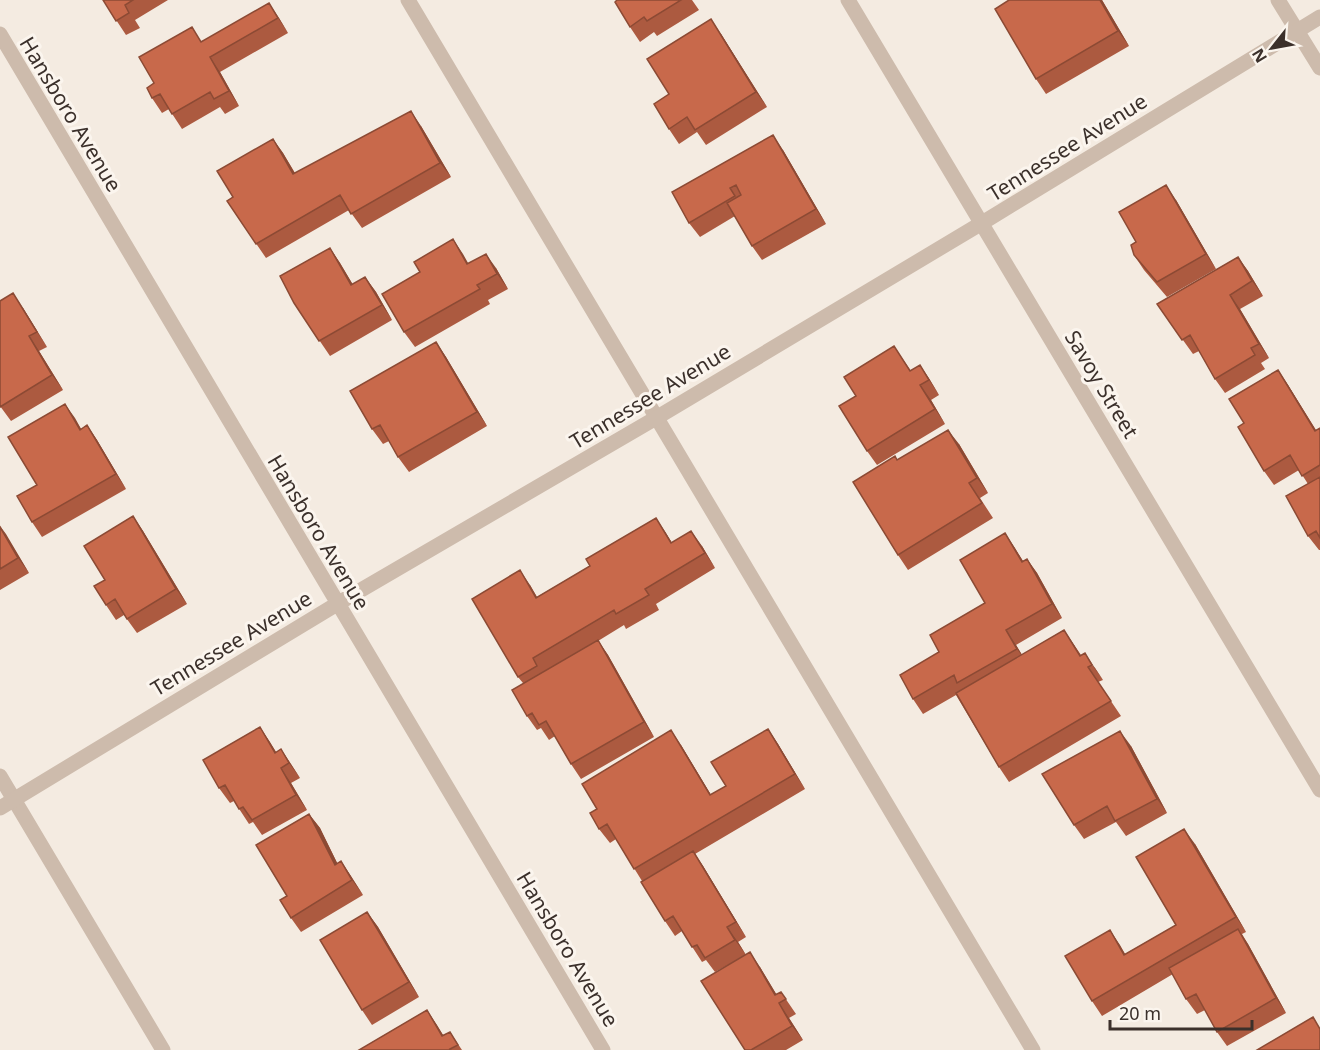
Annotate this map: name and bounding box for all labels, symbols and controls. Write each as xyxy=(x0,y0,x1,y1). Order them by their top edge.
north arrow xyxy=(1242,18,1302,78)
street label: Hansboro Avenue xyxy=(14,31,128,197)
text: N xyxy=(1246,44,1272,67)
street label: Tennessee Avenue xyxy=(982,87,1152,207)
street label: Savoy Street xyxy=(1059,325,1145,443)
street label: Tennessee Avenue xyxy=(564,337,736,455)
street label: Hansboro Avenue xyxy=(262,449,376,615)
street label: Tennessee Avenue xyxy=(145,584,317,702)
street label: Hansboro Avenue xyxy=(511,866,625,1032)
scale bar xyxy=(1110,993,1252,1031)
text: 20 m xyxy=(1119,1001,1161,1025)

